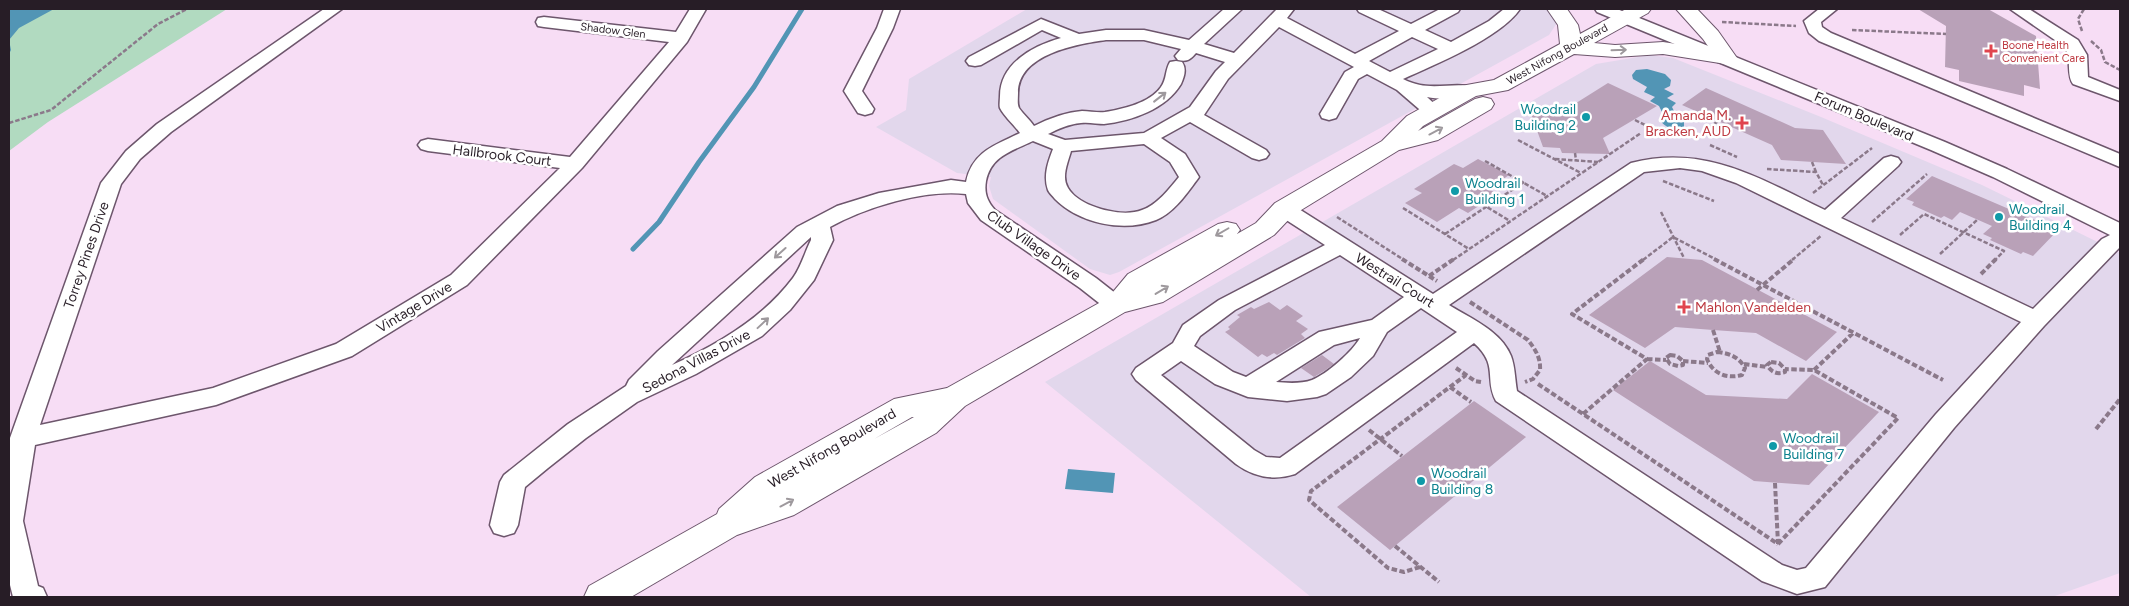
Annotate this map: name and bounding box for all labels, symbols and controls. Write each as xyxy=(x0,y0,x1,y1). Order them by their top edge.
street label: Shadow Glen xyxy=(580,20,646,41)
street label: West Nifong Boulevard xyxy=(1504,21,1610,88)
place label: Boone Health Convenient Care xyxy=(2002,39,2085,65)
marker: Boone Health Convenient Care xyxy=(1984,44,1998,58)
one-way arrow xyxy=(1611,45,1627,55)
street label: Forum Boulevard xyxy=(1812,88,1916,145)
one-way arrow xyxy=(1153,92,1167,102)
place label: Woodrail Building 2 xyxy=(1515,101,1576,134)
place label: Amanda M. Bracken, AUD xyxy=(1645,107,1731,140)
marker: Woodrail Building 2 xyxy=(1580,111,1592,123)
marker: Amanda M. Bracken, AUD xyxy=(1735,116,1749,130)
one-way arrow xyxy=(1428,126,1443,136)
street label: Hallbrook Court xyxy=(452,141,552,170)
place label: Woodrail Building 1 xyxy=(1465,175,1524,208)
marker: Woodrail Building 1 xyxy=(1449,185,1461,197)
street label: Torrey Pines Drive xyxy=(60,199,113,311)
place label: Woodrail Building 4 xyxy=(2009,201,2072,234)
street label: Club Village Drive xyxy=(984,207,1084,284)
marker: Woodrail Building 4 xyxy=(1993,211,2005,223)
one-way arrow xyxy=(1216,228,1230,238)
one-way arrow xyxy=(774,247,787,259)
street label: Westrail Court xyxy=(1352,249,1437,311)
street label: Vintage Drive xyxy=(374,278,455,337)
one-way arrow xyxy=(1155,284,1169,294)
place label: Mahlon Vandelden xyxy=(1695,299,1811,316)
marker: Mahlon Vandelden xyxy=(1677,300,1691,314)
one-way arrow xyxy=(756,317,769,329)
street label: Sedona Villas Drive xyxy=(639,326,753,397)
street label: West Nifong Boulevard xyxy=(765,405,899,492)
place label: Woodrail Building 7 xyxy=(1783,430,1845,463)
marker: Woodrail Building 7 xyxy=(1767,440,1779,452)
place label: Woodrail Building 8 xyxy=(1431,465,1493,498)
marker: Woodrail Building 8 xyxy=(1415,475,1427,487)
one-way arrow xyxy=(779,498,794,507)

